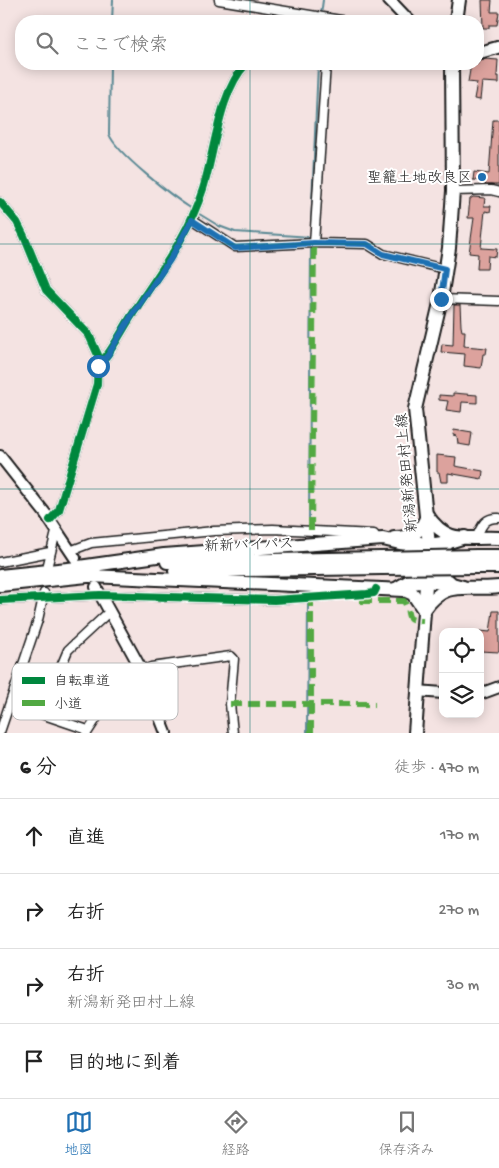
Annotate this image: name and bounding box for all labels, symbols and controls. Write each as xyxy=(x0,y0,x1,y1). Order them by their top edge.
search box xyxy=(15,15,484,70)
icon: search xyxy=(33,29,61,57)
text: ここで検索 xyxy=(73,35,168,58)
place label: 聖籠土地改良区 xyxy=(367,169,472,188)
marker: 聖籠土地改良区 xyxy=(476,171,488,183)
route end xyxy=(430,288,453,311)
route start xyxy=(87,355,110,378)
street label: 新潟新発田村上線 xyxy=(393,412,422,533)
street label: 新新バイパス xyxy=(204,535,294,557)
map controls xyxy=(439,628,484,718)
button: locate xyxy=(439,628,484,673)
legend xyxy=(12,663,178,720)
button: layers xyxy=(439,673,484,718)
text: 自転車道 xyxy=(54,674,110,691)
text: 小道 xyxy=(54,697,82,714)
text: 6 分 xyxy=(20,757,57,782)
text: 徒歩 · 470 m xyxy=(394,760,479,779)
icon: ahead xyxy=(20,822,48,850)
text: 170 m xyxy=(440,827,479,846)
text: 直進 xyxy=(67,828,105,851)
icon: right xyxy=(20,897,48,925)
text: 270 m xyxy=(439,902,479,921)
text: 右折 xyxy=(67,903,105,926)
text: 右折 xyxy=(67,965,105,988)
icon: right xyxy=(20,972,48,1000)
text: 30 m xyxy=(446,977,479,996)
text: 新潟新発田村上線 xyxy=(67,995,195,1014)
icon: arrive xyxy=(20,1047,48,1075)
text: 目的地に到着 xyxy=(67,1053,181,1076)
tab: 地図 xyxy=(65,1108,93,1160)
tab: 経路 xyxy=(222,1108,250,1160)
tab: 保存済み xyxy=(379,1108,435,1160)

